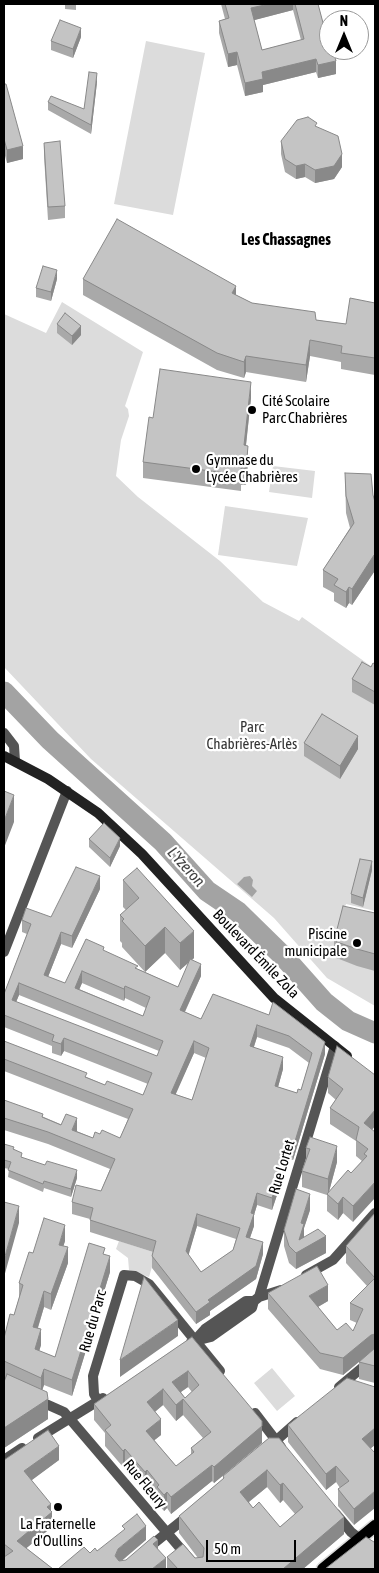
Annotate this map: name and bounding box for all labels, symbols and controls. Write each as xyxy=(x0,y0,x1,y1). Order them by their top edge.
north arrow xyxy=(319,10,369,60)
text: N xyxy=(340,13,348,29)
district label: Les Chassagnes xyxy=(241,230,331,250)
place label: Cité Scolaire Parc Chabrières xyxy=(262,392,347,427)
marker: Cité Scolaire Parc Chabrières xyxy=(246,404,258,416)
place label: Gymnase du Lycée Chabrières xyxy=(206,451,298,486)
marker: Gymnase du Lycée Chabrières xyxy=(190,463,202,475)
park label: Parc Chabrières-Arlès xyxy=(207,718,297,753)
water label: L'Yzeron xyxy=(163,843,209,891)
street label: Boulevard Émile Zola xyxy=(209,906,303,1002)
place label: Piscine municipale xyxy=(285,925,347,960)
marker: Piscine municipale xyxy=(351,937,363,949)
street label: Rue Lortet xyxy=(265,1138,299,1196)
street label: Rue du Parc xyxy=(76,1288,110,1354)
street label: Rue Fleury xyxy=(119,1456,171,1512)
marker: La Fraternelle d'Oullins xyxy=(52,1501,64,1513)
place label: La Fraternelle d'Oullins xyxy=(20,1515,96,1550)
scale bar xyxy=(209,1530,299,1562)
text: 50 m xyxy=(214,1540,241,1557)

